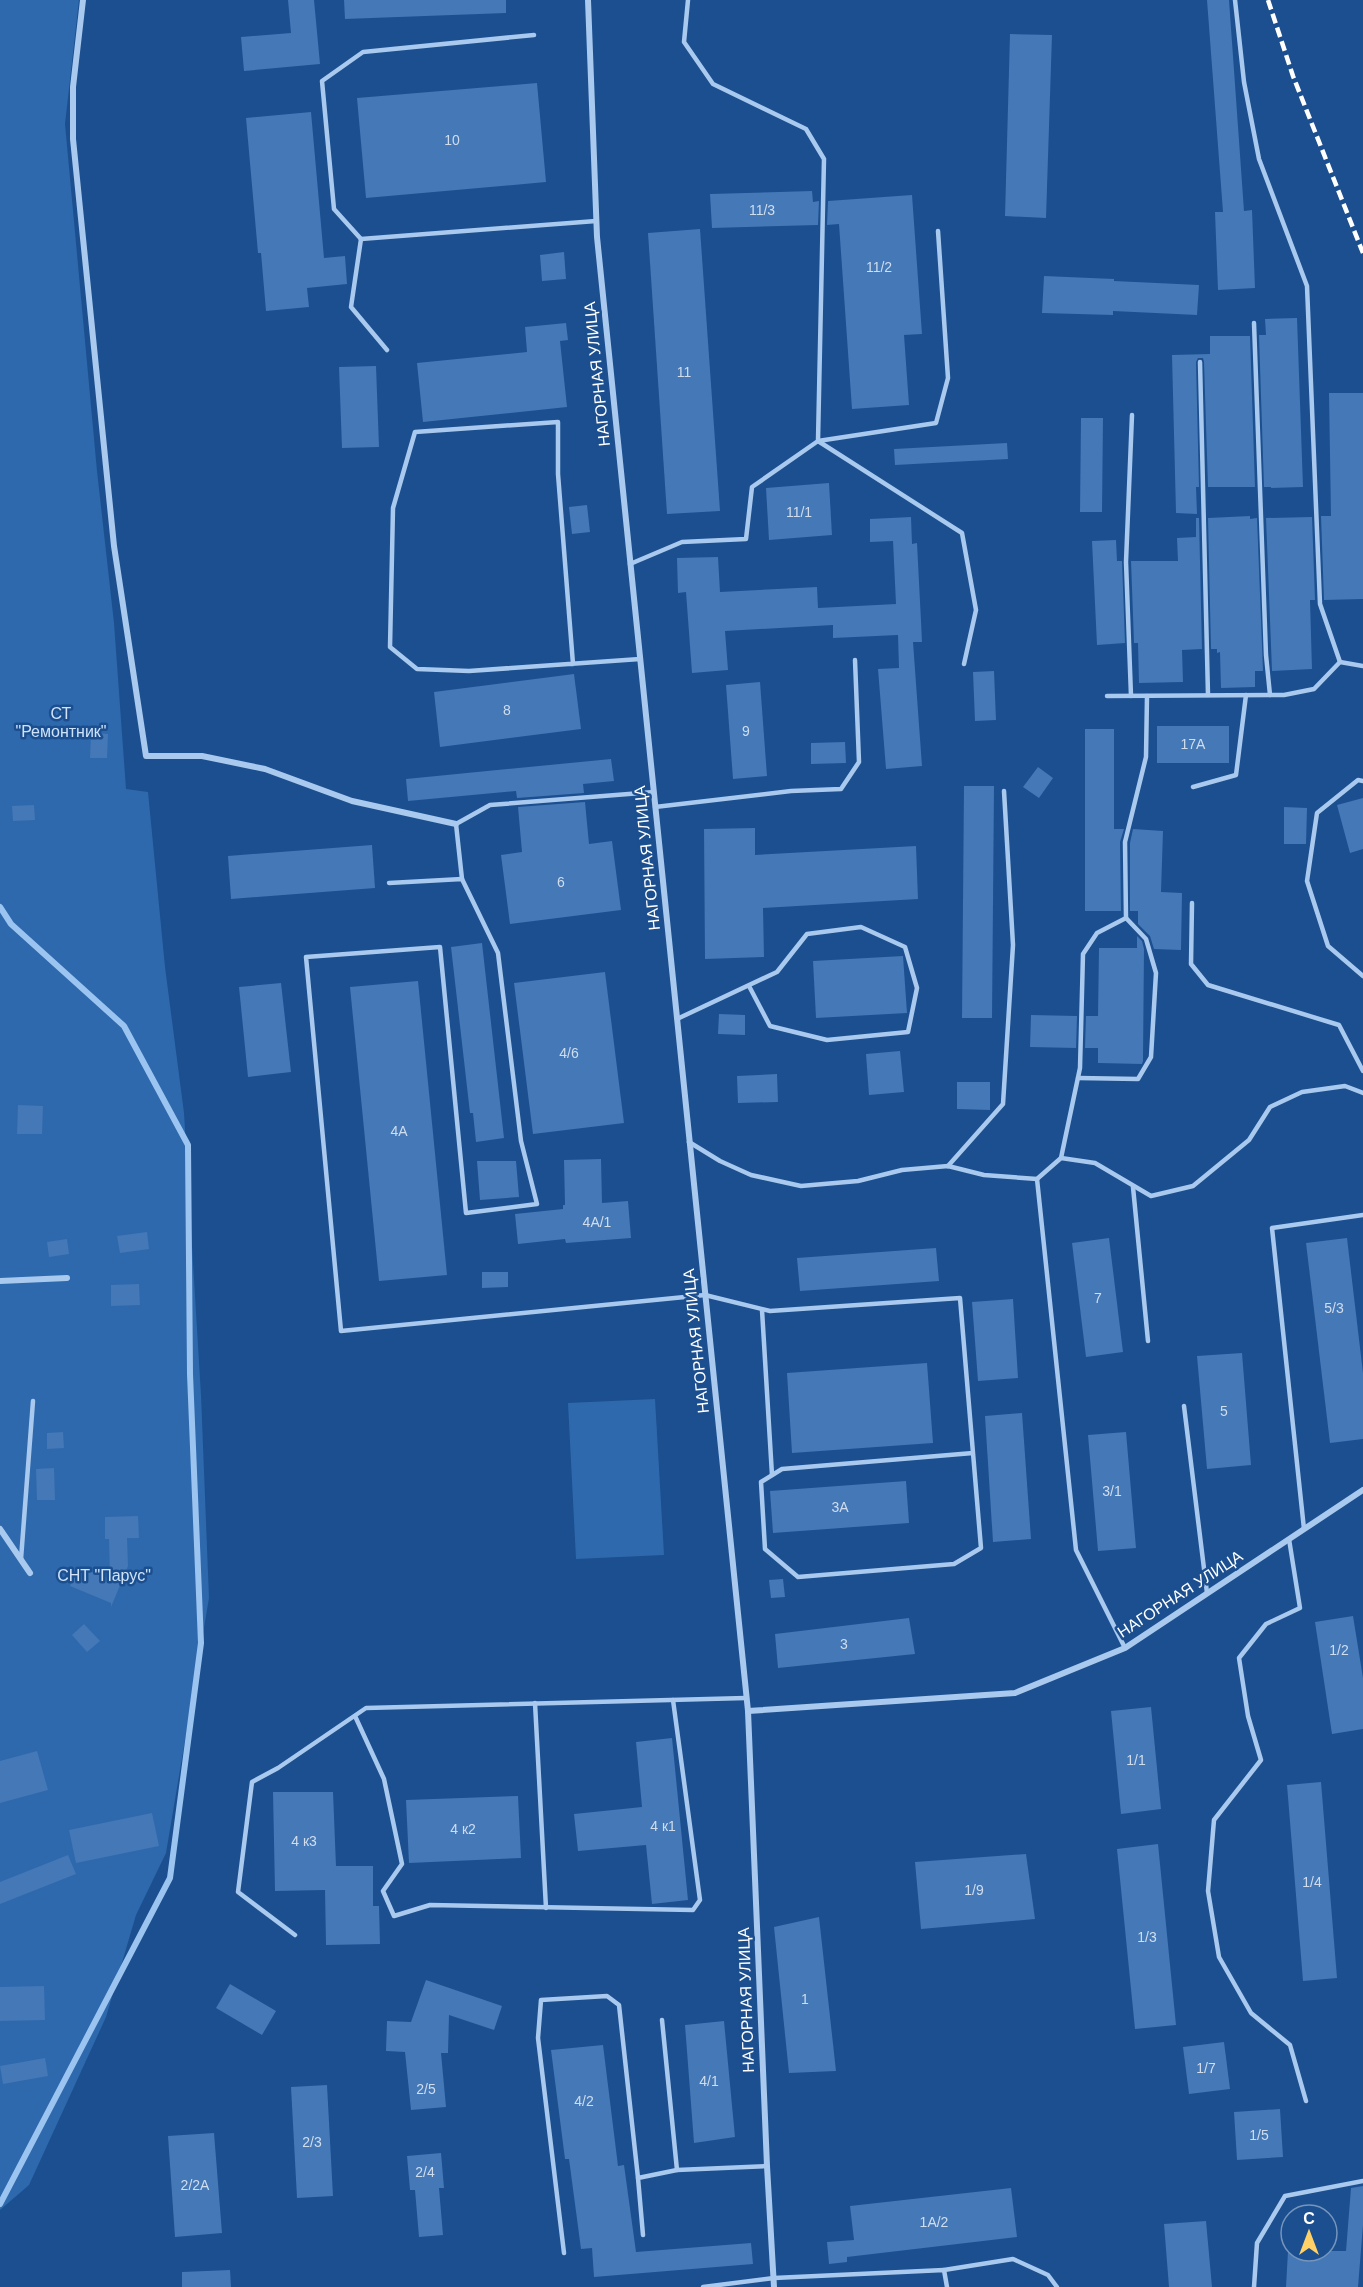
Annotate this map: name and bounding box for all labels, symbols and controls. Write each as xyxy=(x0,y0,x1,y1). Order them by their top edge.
house number: 10 xyxy=(444,132,460,148)
house number: 11/3 xyxy=(749,202,775,218)
house number: 11/2 xyxy=(866,259,892,275)
street label: НАГОРНАЯ УЛИЦА xyxy=(581,300,613,447)
house number: 11 xyxy=(677,364,691,380)
house number: 11/1 xyxy=(786,504,812,520)
house number: 8 xyxy=(503,702,511,718)
park label: СТ "Ремонтник" xyxy=(15,705,107,740)
house number: 9 xyxy=(742,723,750,739)
house number: 17А xyxy=(1181,736,1206,752)
street label: НАГОРНАЯ УЛИЦА xyxy=(631,784,663,931)
house number: 6 xyxy=(557,874,565,890)
house number: 4/6 xyxy=(559,1045,579,1061)
house number: 4А xyxy=(390,1123,408,1139)
house number: 4А/1 xyxy=(583,1214,612,1230)
street label: НАГОРНАЯ УЛИЦА xyxy=(680,1267,712,1414)
house number: 7 xyxy=(1094,1290,1102,1306)
house number: 5/3 xyxy=(1324,1300,1344,1316)
house number: 5 xyxy=(1220,1403,1228,1419)
house number: 3/1 xyxy=(1102,1483,1122,1499)
house number: 3А xyxy=(831,1499,849,1515)
street label: НАГОРНАЯ УЛИЦА xyxy=(1114,1547,1246,1641)
park label: СНТ "Парус" xyxy=(57,1567,151,1584)
house number: 3 xyxy=(840,1636,848,1652)
house number: 1/2 xyxy=(1329,1642,1349,1658)
house number: 1/1 xyxy=(1126,1752,1146,1768)
house number: 4 к1 xyxy=(650,1818,676,1834)
house number: 4 к2 xyxy=(450,1821,476,1837)
house number: 4 к3 xyxy=(291,1833,317,1849)
house number: 1/4 xyxy=(1302,1874,1322,1890)
house number: 1/9 xyxy=(964,1882,984,1898)
street label: НАГОРНАЯ УЛИЦА xyxy=(735,1927,757,2073)
house number: 1/3 xyxy=(1137,1929,1157,1945)
house number: 1 xyxy=(801,1991,809,2007)
house number: 1/7 xyxy=(1196,2060,1216,2076)
house number: 4/1 xyxy=(699,2073,719,2089)
house number: 2/5 xyxy=(416,2081,436,2097)
house number: 4/2 xyxy=(574,2093,594,2109)
house number: 1/5 xyxy=(1249,2127,1269,2143)
house number: 2/3 xyxy=(302,2134,322,2150)
house number: 2/4 xyxy=(415,2164,435,2180)
house number: 2/2А xyxy=(181,2177,210,2193)
north arrow xyxy=(1279,2203,1339,2263)
text: С xyxy=(1303,2210,1315,2227)
house number: 1А/2 xyxy=(920,2214,949,2230)

